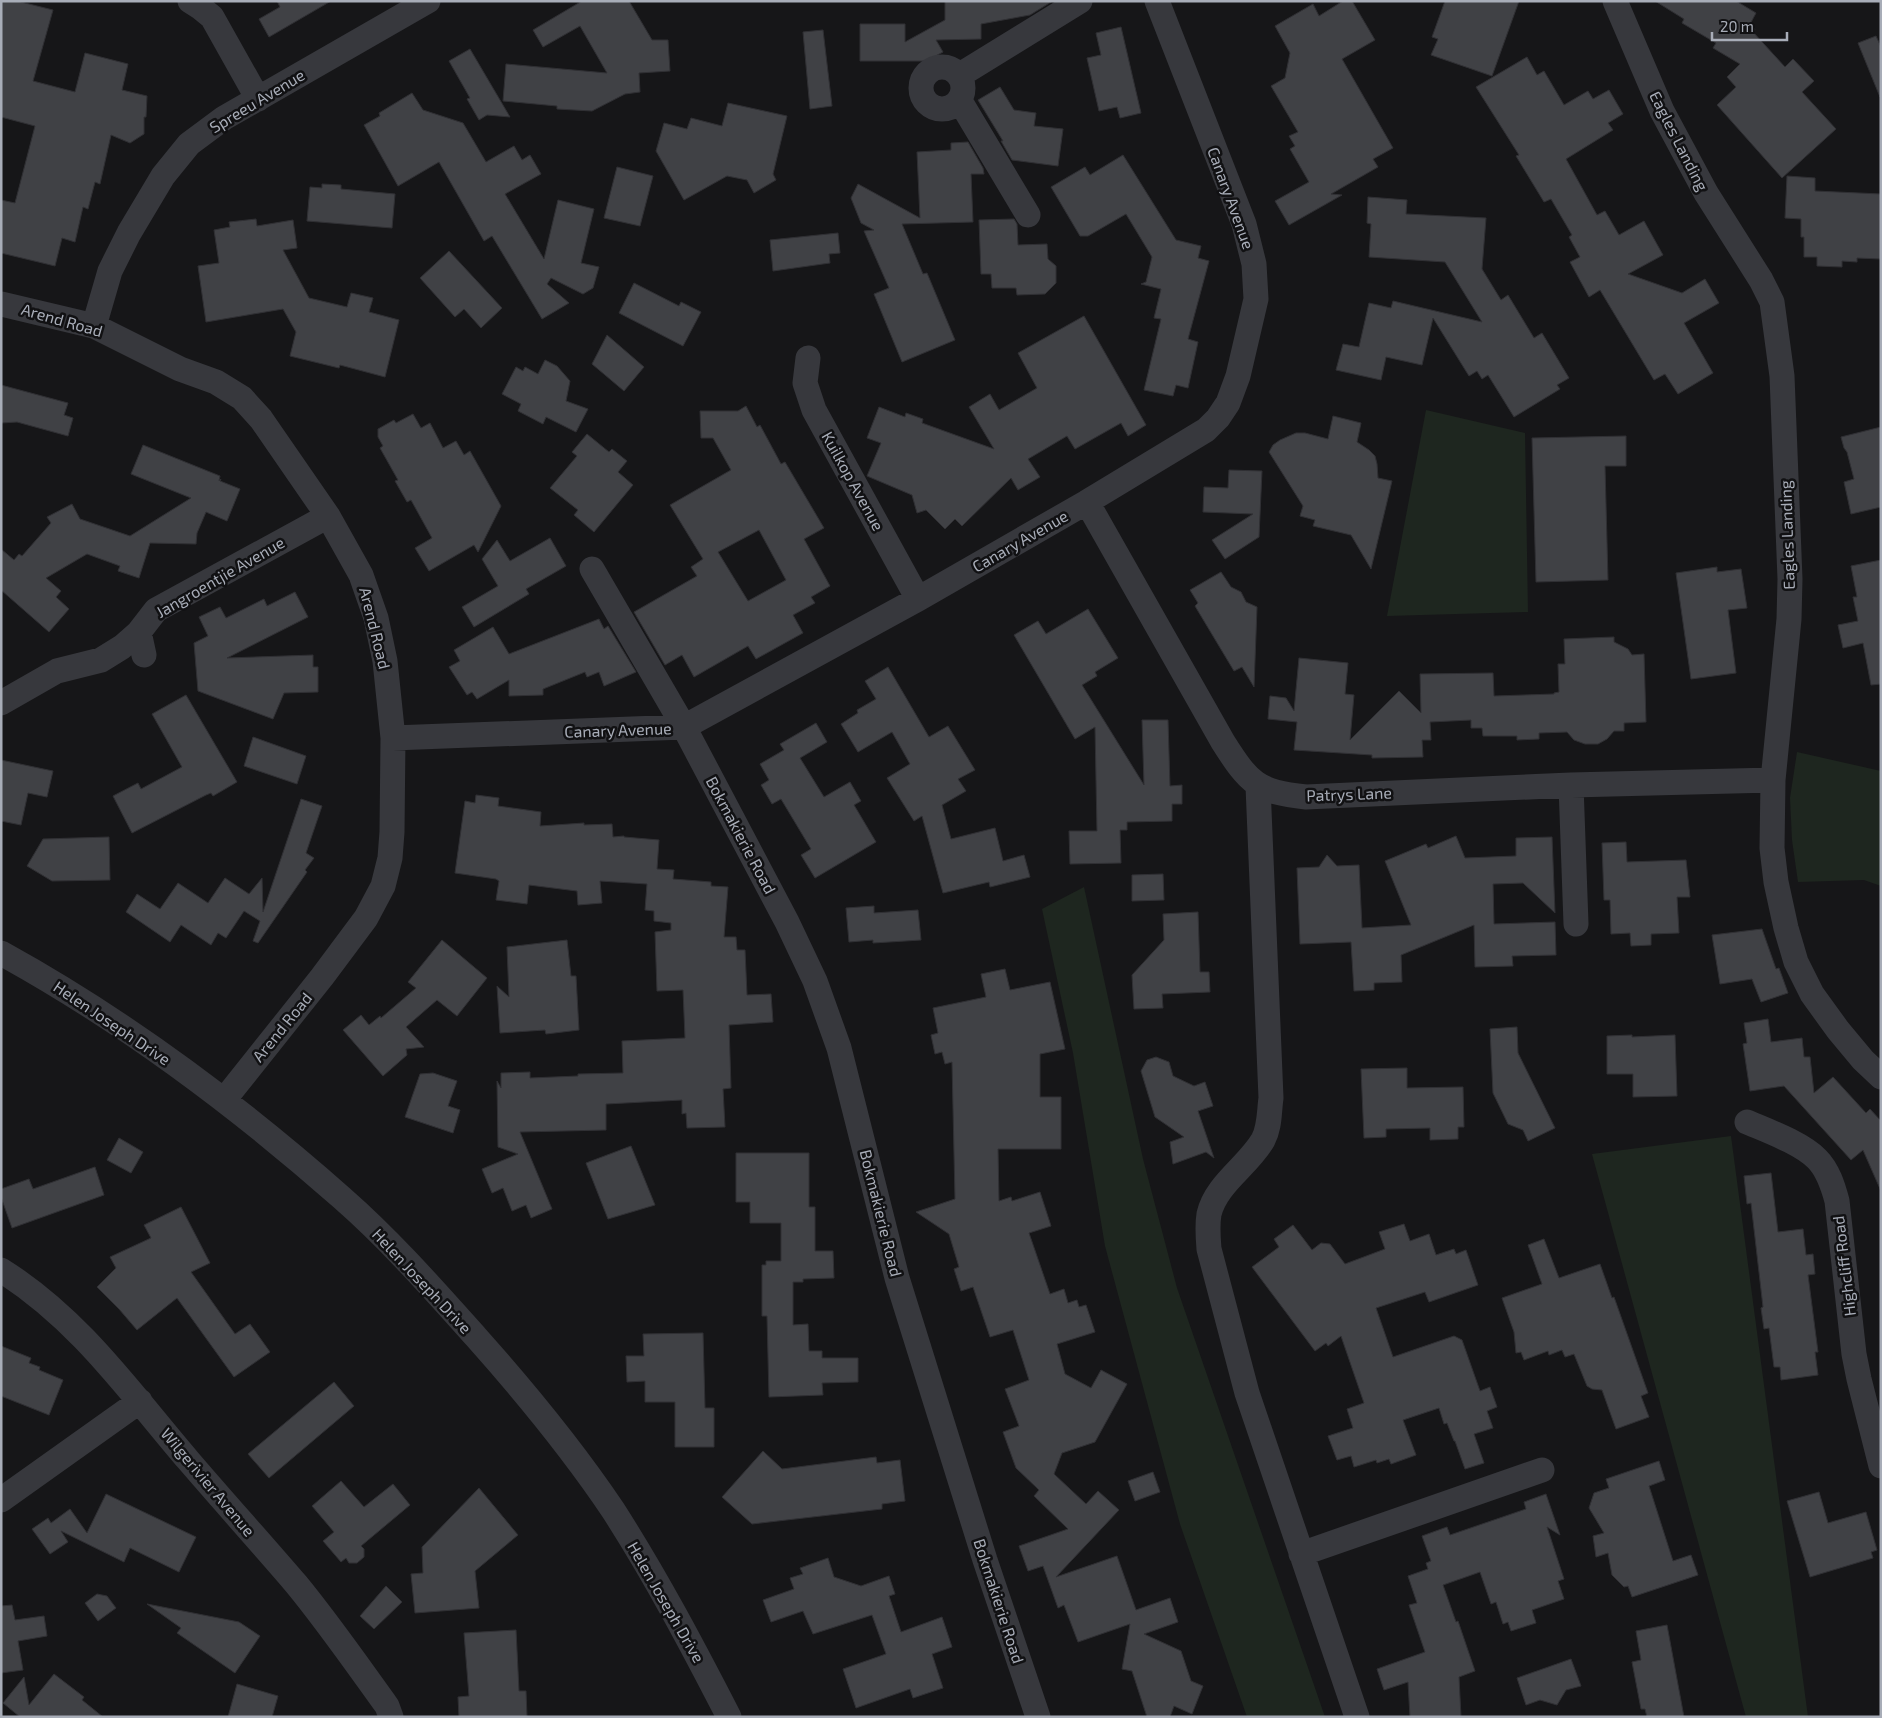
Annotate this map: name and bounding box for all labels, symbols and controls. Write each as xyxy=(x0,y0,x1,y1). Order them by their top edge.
scale bar xyxy=(1712,10,1787,42)
text: 20 m xyxy=(1720,17,1754,35)
street label: Spreeu Avenue xyxy=(206,65,308,136)
street label: Eagles Landing xyxy=(1646,88,1713,194)
street label: Canary Avenue xyxy=(1204,144,1259,251)
street label: Arend Road xyxy=(19,299,105,340)
street label: Kuilkop Avenue xyxy=(818,428,888,534)
street label: Eagles Landing xyxy=(1775,480,1798,590)
street label: Canary Avenue xyxy=(969,506,1071,576)
street label: Jangroentjie Avenue xyxy=(152,532,288,622)
street label: Arend Road xyxy=(356,585,395,671)
street label: Canary Avenue xyxy=(564,718,672,741)
street label: Bokmakierie Road xyxy=(703,773,780,897)
street label: Patrys Lane xyxy=(1306,783,1392,804)
street label: Helen Joseph Drive xyxy=(50,977,174,1069)
street label: Arend Road xyxy=(248,988,315,1065)
street label: Bokmakierie Road xyxy=(857,1147,906,1278)
street label: Highcliff Road xyxy=(1828,1215,1859,1317)
street label: Helen Joseph Drive xyxy=(369,1224,476,1337)
street label: Wilgerivier Avenue xyxy=(158,1424,259,1540)
street label: Bokmakierie Road xyxy=(970,1536,1029,1666)
street label: Helen Joseph Drive xyxy=(624,1538,709,1666)

